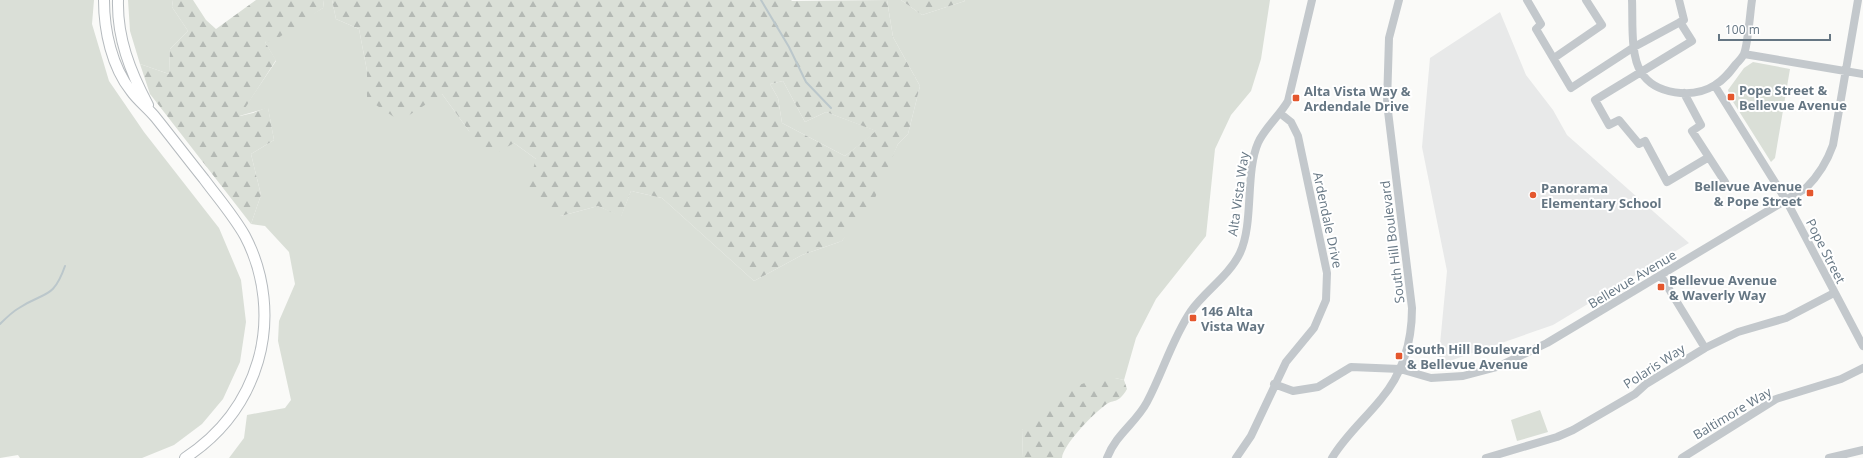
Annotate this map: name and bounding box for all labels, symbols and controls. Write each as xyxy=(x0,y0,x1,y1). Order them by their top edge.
scale bar xyxy=(1719,16,1830,42)
text: 100 m xyxy=(1725,21,1760,38)
place label: Pope Street & Bellevue Avenue xyxy=(1739,81,1847,114)
place label: Alta Vista Way & Ardendale Drive xyxy=(1304,82,1411,115)
marker: Pope Street & Bellevue Avenue xyxy=(1726,92,1736,102)
marker: Alta Vista Way & Ardendale Drive xyxy=(1291,93,1301,103)
street label: Alta Vista Way xyxy=(1223,150,1253,237)
street label: Ardendale Drive xyxy=(1309,170,1347,270)
place label: Bellevue Avenue & Pope Street xyxy=(1694,177,1802,210)
place label: Panorama Elementary School xyxy=(1541,179,1662,212)
street label: South Hill Boulevard xyxy=(1376,180,1408,304)
marker: Bellevue Avenue & Pope Street xyxy=(1805,188,1815,198)
marker: Panorama Elementary School xyxy=(1528,190,1538,200)
street label: Pope Street xyxy=(1802,215,1850,287)
street label: Bellevue Avenue xyxy=(1585,246,1679,312)
place label: Bellevue Avenue & Waverly Way xyxy=(1669,271,1777,304)
marker: Bellevue Avenue & Waverly Way xyxy=(1656,282,1666,292)
place label: 146 Alta Vista Way xyxy=(1201,302,1265,335)
marker: 146 Alta Vista Way xyxy=(1188,313,1198,323)
street label: Polaris Way xyxy=(1620,339,1689,393)
place label: South Hill Boulevard & Bellevue Avenue xyxy=(1407,340,1540,373)
marker: South Hill Boulevard & Bellevue Avenue xyxy=(1394,351,1404,361)
street label: Baltimore Way xyxy=(1689,382,1775,443)

